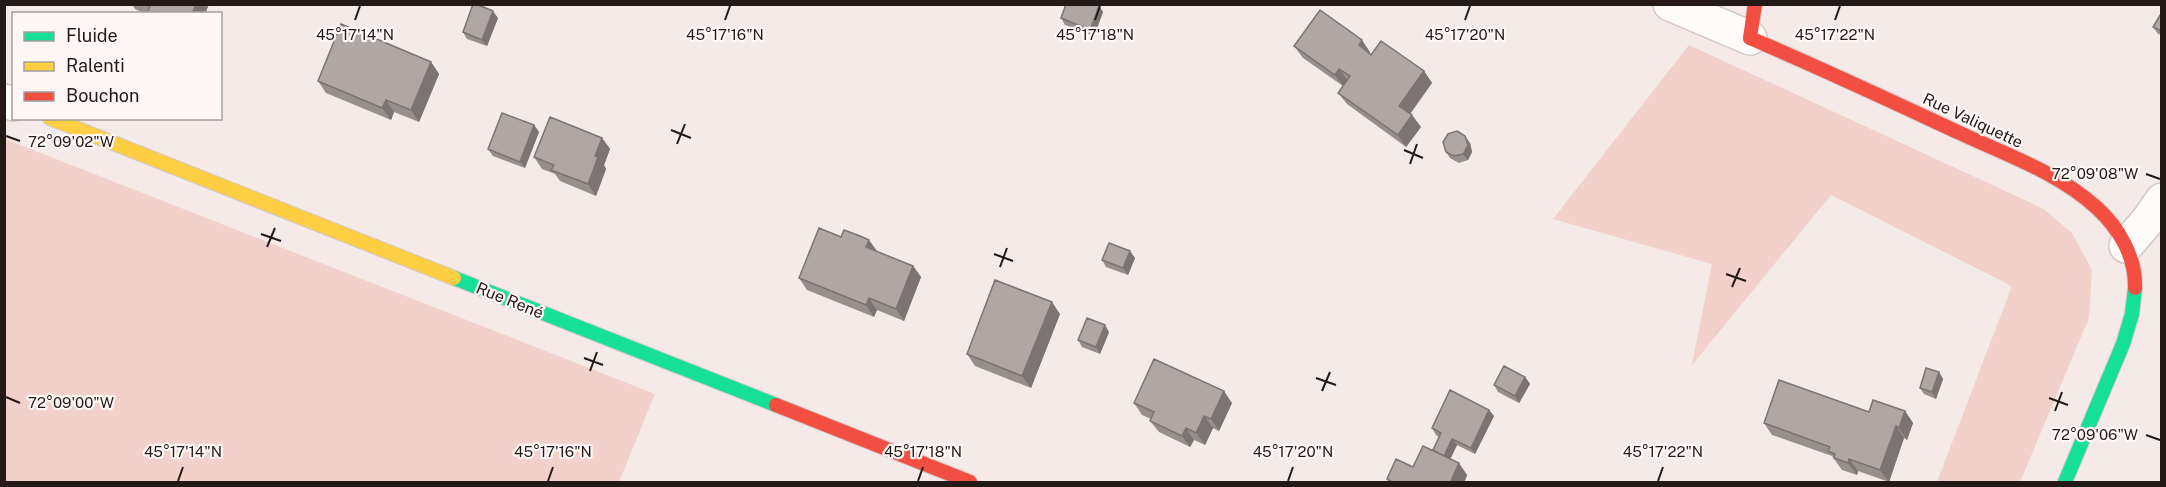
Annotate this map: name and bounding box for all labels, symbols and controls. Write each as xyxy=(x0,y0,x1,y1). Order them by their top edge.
legend xyxy=(12,12,222,120)
text: Fluide xyxy=(66,25,118,46)
text: 45°17'14"N xyxy=(316,26,394,43)
text: 45°17'16"N xyxy=(686,26,764,43)
text: 45°17'18"N xyxy=(1056,26,1134,43)
text: 45°17'20"N xyxy=(1425,26,1505,43)
text: 45°17'22"N xyxy=(1795,26,1875,43)
text: Ralenti xyxy=(66,55,125,76)
text: Bouchon xyxy=(66,85,139,106)
street label: Rue Valiquette xyxy=(1920,89,2026,152)
text: 72°09'02"W xyxy=(28,133,114,150)
text: 72°09'08"W xyxy=(2052,165,2138,182)
street label: Rue René xyxy=(473,278,546,323)
text: 72°09'00"W xyxy=(28,394,114,411)
text: 72°09'06"W xyxy=(2052,426,2138,443)
text: 45°17'14"N xyxy=(144,443,222,460)
text: 45°17'16"N xyxy=(514,443,592,460)
text: 45°17'18"N xyxy=(884,443,962,460)
text: 45°17'20"N xyxy=(1253,443,1333,460)
text: 45°17'22"N xyxy=(1623,443,1703,460)

